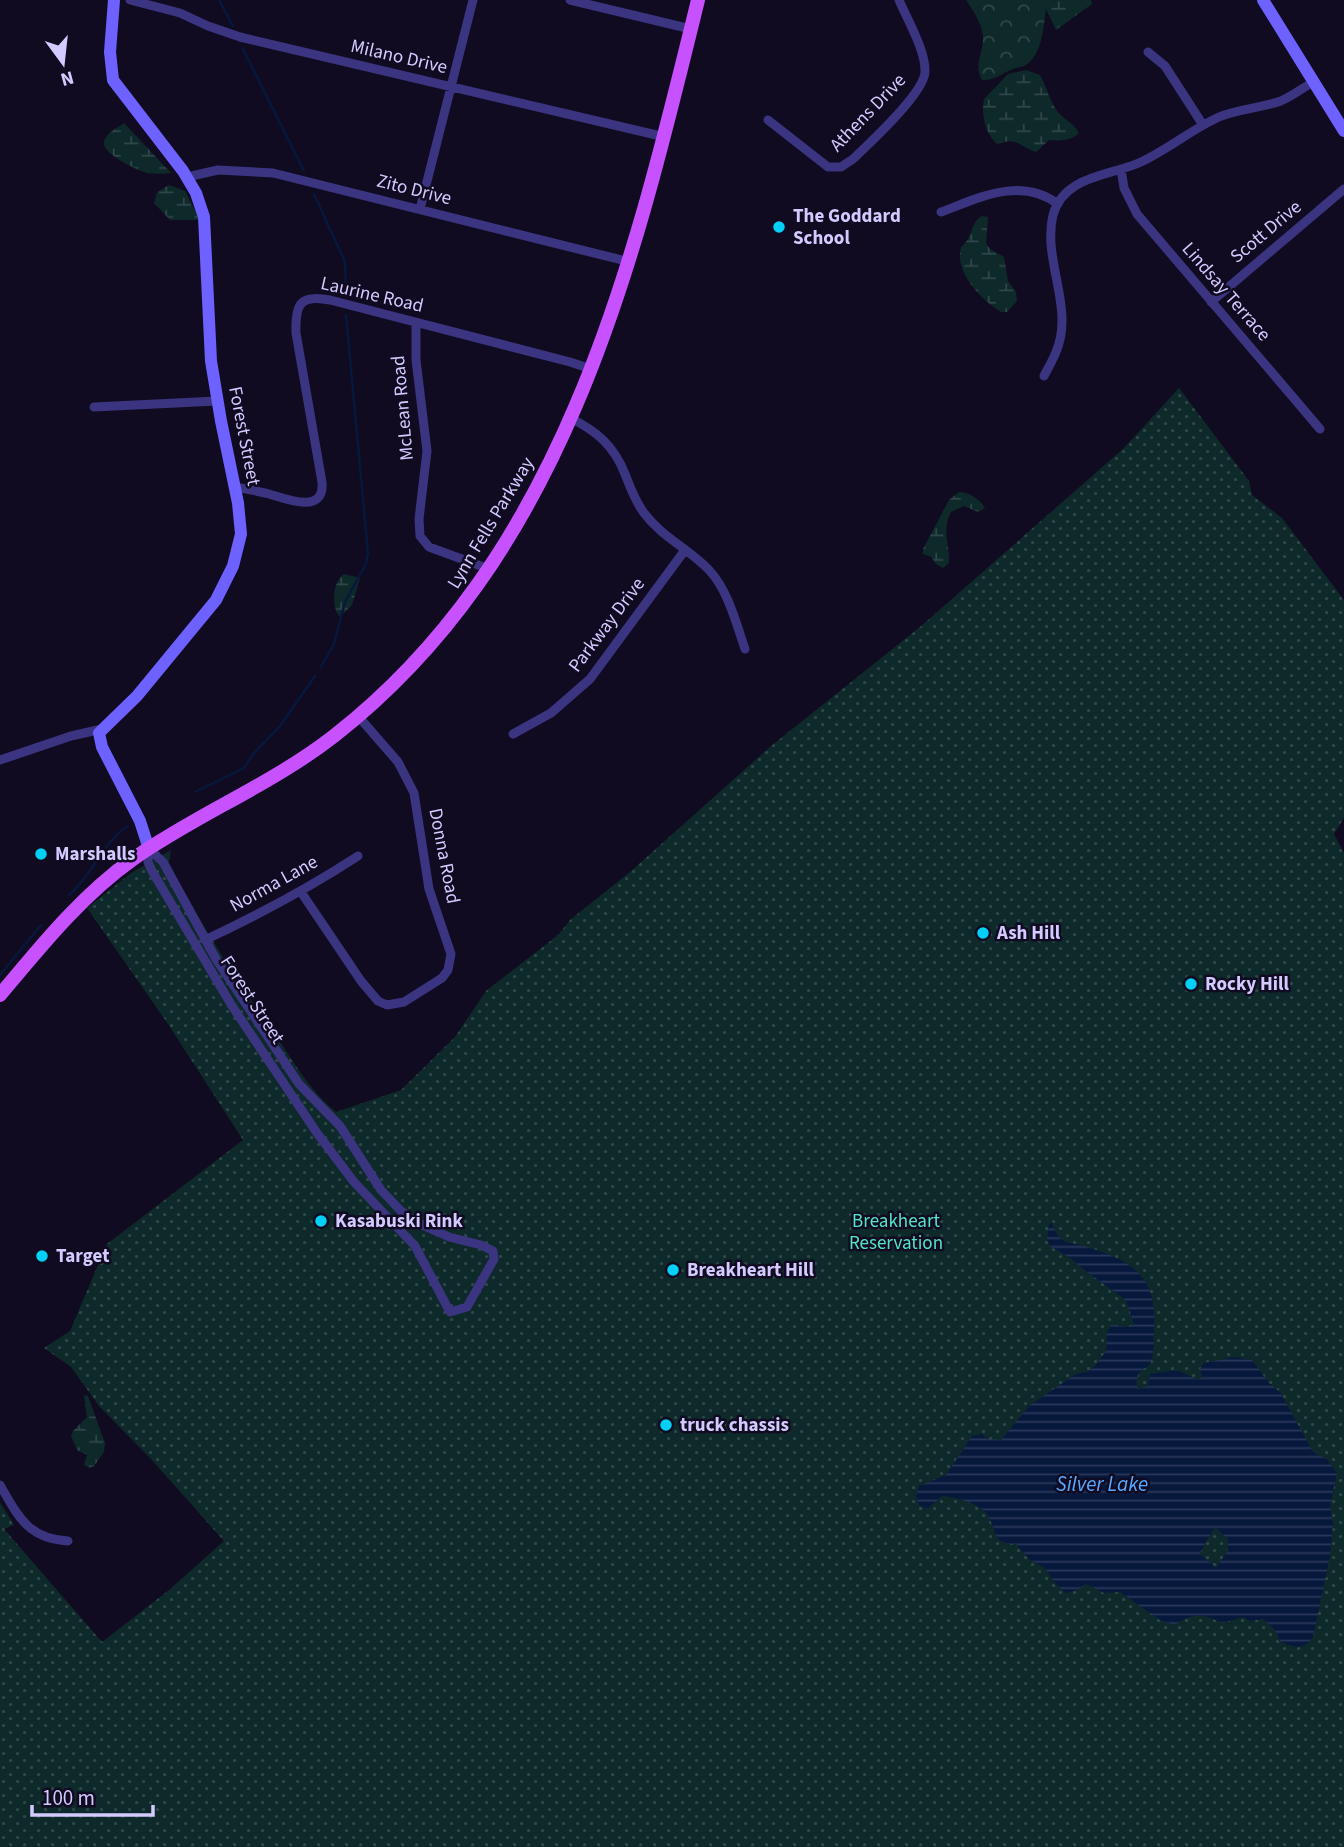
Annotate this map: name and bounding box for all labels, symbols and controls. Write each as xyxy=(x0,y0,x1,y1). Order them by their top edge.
north arrow xyxy=(28,28,98,98)
street label: Milano Drive xyxy=(348,33,450,81)
text: N xyxy=(57,63,77,93)
street label: Athens Drive xyxy=(824,68,912,158)
street label: Zito Drive xyxy=(374,168,454,212)
street label: Scott Drive xyxy=(1224,194,1308,270)
place label: The Goddard School xyxy=(793,203,901,252)
marker: The Goddard School xyxy=(771,219,787,235)
street label: Lindsay Terrace xyxy=(1175,237,1277,347)
street label: Laurine Road xyxy=(318,270,426,320)
street label: McLean Road xyxy=(385,354,421,462)
street label: Forest Street xyxy=(221,384,267,489)
street label: Lynn Fells Parkway xyxy=(441,452,541,594)
street label: Parkway Drive xyxy=(562,572,652,678)
street label: Donna Road xyxy=(421,806,467,906)
place label: Marshalls xyxy=(55,841,135,868)
marker: Marshalls xyxy=(33,846,49,862)
street label: Norma Lane xyxy=(225,849,323,919)
place label: Ash Hill xyxy=(996,920,1061,947)
marker: Ash Hill xyxy=(975,925,991,941)
street label: Forest Street xyxy=(213,950,291,1050)
place label: Rocky Hill xyxy=(1205,971,1289,998)
marker: Rocky Hill xyxy=(1183,976,1199,992)
place label: Kasabuski Rink xyxy=(335,1208,463,1235)
park label: Breakheart Reservation xyxy=(849,1208,943,1257)
marker: Kasabuski Rink xyxy=(313,1213,329,1229)
place label: Target xyxy=(56,1243,109,1270)
marker: Target xyxy=(34,1248,50,1264)
place label: Breakheart Hill xyxy=(687,1257,815,1284)
marker: Breakheart Hill xyxy=(665,1262,681,1278)
place label: truck chassis xyxy=(680,1412,789,1439)
marker: truck chassis xyxy=(658,1417,674,1433)
water label: Silver Lake xyxy=(1056,1469,1148,1499)
scale bar xyxy=(32,1773,152,1817)
text: 100 m xyxy=(42,1783,95,1813)

